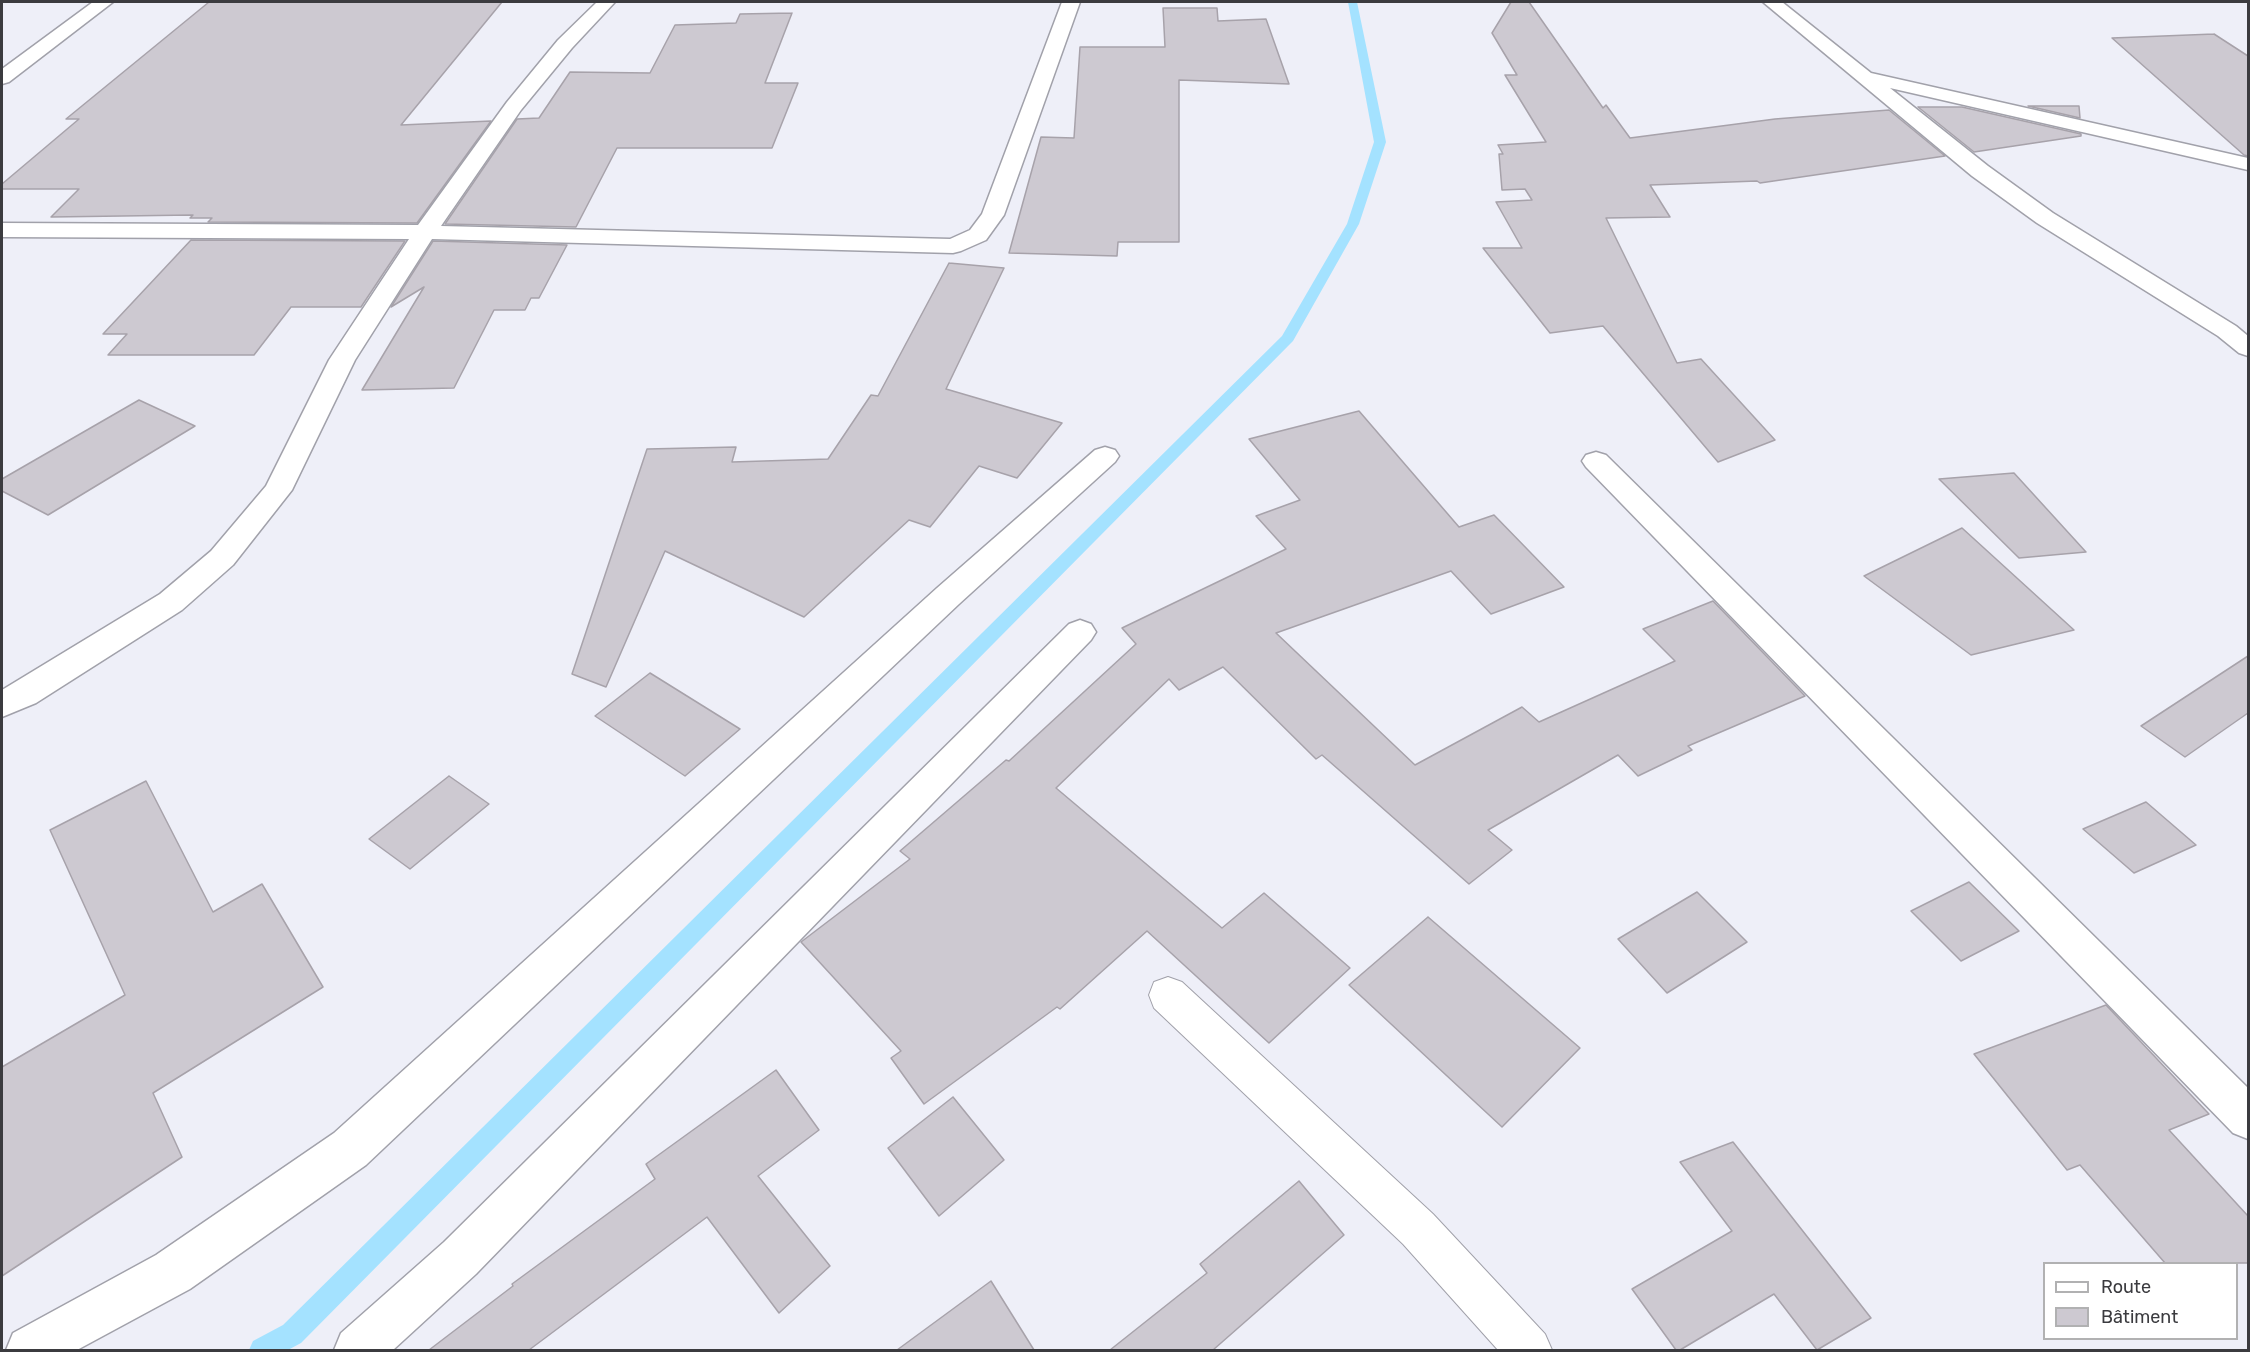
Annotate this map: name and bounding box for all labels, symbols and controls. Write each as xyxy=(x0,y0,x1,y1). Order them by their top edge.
legend xyxy=(2043,1262,2238,1340)
text: Route xyxy=(2101,1276,2151,1298)
text: Bâtiment xyxy=(2101,1306,2178,1328)

